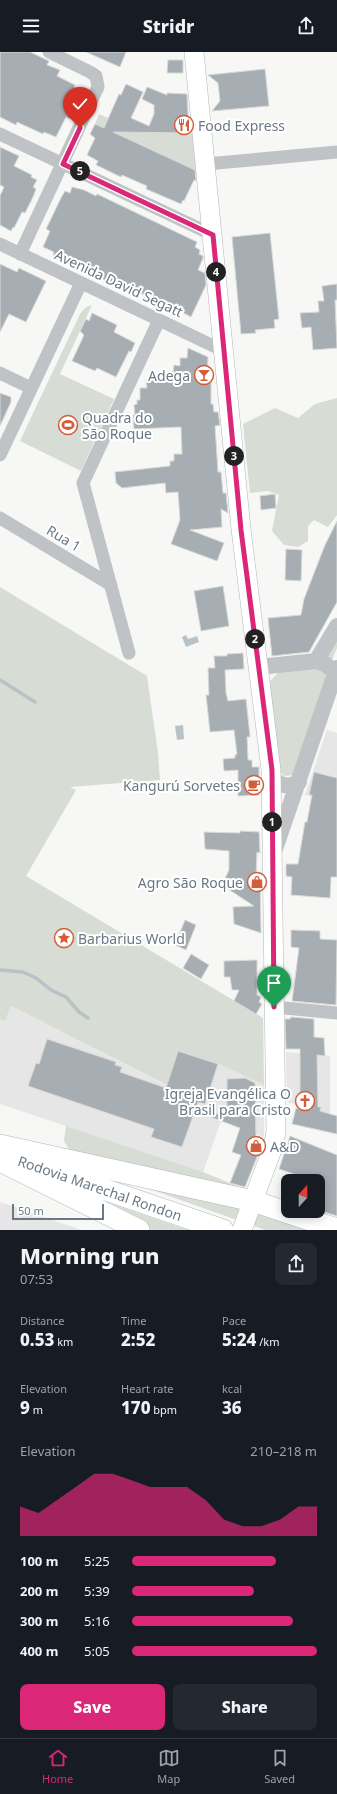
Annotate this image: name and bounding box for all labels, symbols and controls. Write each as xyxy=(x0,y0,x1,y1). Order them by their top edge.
text: Stridr xyxy=(143,14,194,38)
icon: menu xyxy=(20,15,42,37)
icon: share xyxy=(295,15,317,37)
pin xyxy=(63,87,97,128)
icon: check xyxy=(69,93,91,115)
restaurant icon: Food Express xyxy=(173,114,195,136)
place label: Food Express xyxy=(198,116,285,135)
pin: 5 xyxy=(70,161,90,181)
text: 5 xyxy=(77,163,83,178)
street label: Avenida David Segatt xyxy=(52,245,186,321)
pin: 4 xyxy=(206,262,226,282)
text: 4 xyxy=(213,264,219,279)
bar icon: Adega xyxy=(193,364,215,386)
place label: Adega xyxy=(148,366,190,385)
place label: Quadra do São Roque xyxy=(82,408,152,443)
sports icon: Quadra do São Roque xyxy=(57,414,79,436)
pin: 3 xyxy=(224,446,244,466)
text: 3 xyxy=(231,448,237,463)
street label: Rua 1 xyxy=(43,520,85,556)
pin: 2 xyxy=(245,629,265,649)
text: 2 xyxy=(252,631,258,646)
cafe icon: Kangurú Sorvetes xyxy=(243,774,265,796)
place label: Kangurú Sorvetes xyxy=(123,776,240,795)
pin: 1 xyxy=(262,812,282,832)
text: 1 xyxy=(269,814,275,829)
shop icon: Agro São Roque xyxy=(246,871,268,893)
place label: Agro São Roque xyxy=(138,873,243,892)
place icon: Barbarius World xyxy=(53,927,75,949)
place label: Barbarius World xyxy=(78,929,185,948)
pin xyxy=(257,966,291,1007)
icon: arrive xyxy=(263,972,285,994)
place label: Igreja Evangélica O Brasil para Cristo xyxy=(165,1084,291,1119)
church icon: Igreja Evangélica O Brasil para Cristo xyxy=(294,1090,316,1112)
shop icon: A&D xyxy=(245,1135,267,1157)
place label: A&D xyxy=(270,1137,299,1156)
street label: Rodovia Marechal Rondon xyxy=(16,1151,184,1225)
north arrow xyxy=(281,1174,325,1218)
map controls xyxy=(281,1174,325,1218)
scale bar xyxy=(12,1202,104,1221)
text: 50 m xyxy=(18,1203,44,1218)
text: Morning run xyxy=(20,1240,160,1270)
button: share xyxy=(275,1243,317,1285)
text: 07:53 xyxy=(20,1270,53,1288)
text: Distance xyxy=(20,1313,65,1328)
text: Time xyxy=(121,1313,146,1328)
text: Pace xyxy=(222,1313,246,1328)
text: 0.53 xyxy=(20,1328,54,1351)
text: 2:52 xyxy=(121,1328,155,1351)
text: 5:24 xyxy=(222,1328,256,1351)
text: km xyxy=(54,1334,73,1349)
text: /km xyxy=(256,1334,279,1349)
text: Elevation xyxy=(20,1381,67,1396)
text: Heart rate xyxy=(121,1381,174,1396)
text: kcal xyxy=(222,1381,242,1396)
text: 9 xyxy=(20,1396,30,1419)
text: 170 xyxy=(121,1396,150,1419)
text: 36 xyxy=(222,1396,242,1419)
text: m xyxy=(30,1402,43,1417)
text: bpm xyxy=(150,1402,177,1417)
text: Elevation xyxy=(20,1442,76,1460)
text: 210–218 m xyxy=(250,1442,317,1460)
text: 100 m xyxy=(20,1552,58,1570)
text: 5:25 xyxy=(84,1552,110,1570)
text: 200 m xyxy=(20,1582,58,1600)
text: 5:39 xyxy=(84,1582,110,1600)
text: 300 m xyxy=(20,1612,58,1630)
text: 5:16 xyxy=(84,1612,110,1630)
text: 400 m xyxy=(20,1642,58,1660)
text: 5:05 xyxy=(84,1642,110,1660)
button: Save xyxy=(20,1684,165,1730)
button: Share xyxy=(173,1684,317,1730)
tab: Home xyxy=(42,1747,73,1786)
tab: Map xyxy=(157,1747,180,1786)
tab: Saved xyxy=(264,1747,295,1786)

